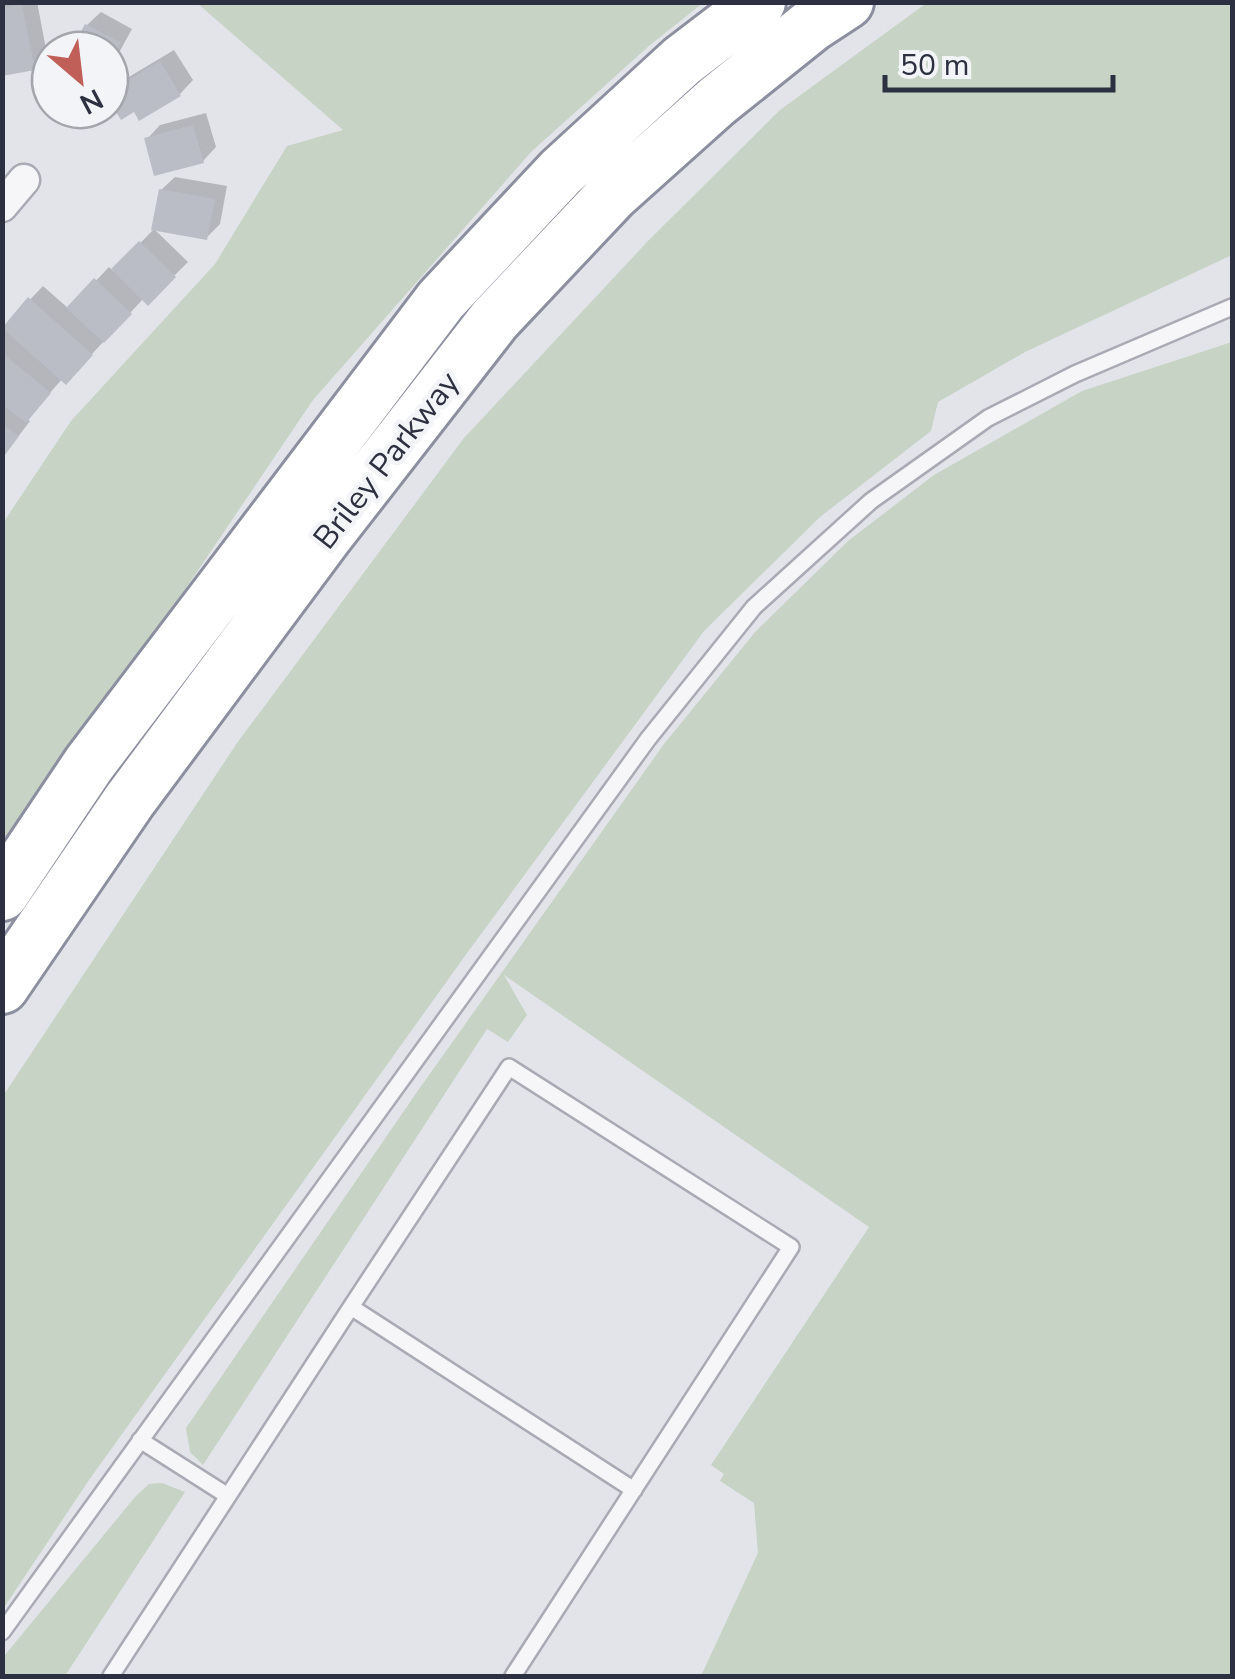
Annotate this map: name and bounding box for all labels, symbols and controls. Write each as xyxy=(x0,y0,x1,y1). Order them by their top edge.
north arrow xyxy=(30,30,130,130)
scale bar xyxy=(885,30,1112,92)
text: 50 m xyxy=(900,45,969,86)
text: N xyxy=(73,79,109,123)
street label: Briley Parkway xyxy=(303,362,470,558)

